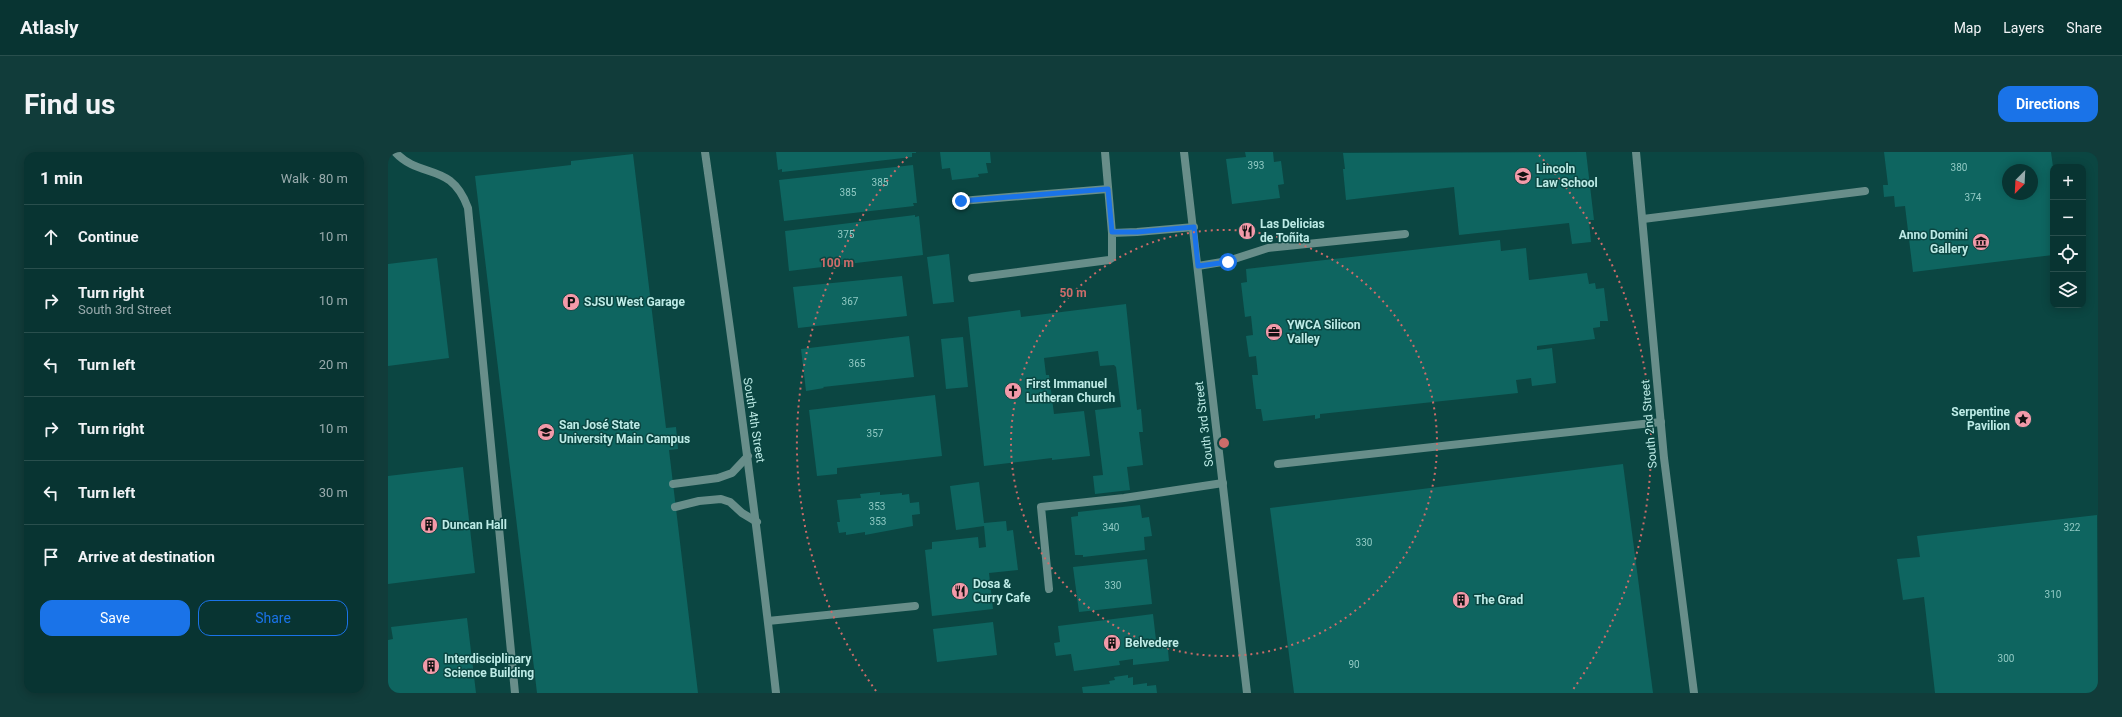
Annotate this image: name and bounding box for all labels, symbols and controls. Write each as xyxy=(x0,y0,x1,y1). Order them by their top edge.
text: Atlasly xyxy=(20,16,79,39)
text: Map xyxy=(1954,20,1981,36)
text: Layers xyxy=(2003,20,2044,36)
text: Share xyxy=(2066,20,2102,36)
button: Directions xyxy=(1998,86,2098,122)
text: Find us xyxy=(24,88,115,121)
house number: 393 xyxy=(1248,160,1264,171)
place label: Lincoln Law School xyxy=(1536,162,1598,190)
house number: 380 xyxy=(1951,162,1968,173)
north arrow xyxy=(2002,164,2038,200)
map controls xyxy=(2050,164,2086,308)
button: + xyxy=(2050,164,2086,200)
school or university icon: Lincoln Law School xyxy=(1513,166,1533,186)
text: 1 min xyxy=(40,168,83,188)
text: Walk · 80 m xyxy=(281,171,348,186)
house number: 385 xyxy=(872,177,889,188)
house number: 385 xyxy=(840,187,857,198)
route end xyxy=(952,192,970,210)
house number: 374 xyxy=(1965,192,1982,203)
button: − xyxy=(2050,200,2086,236)
place label: Las Delicias de Toñita xyxy=(1260,217,1325,245)
restaurant icon: Las Delicias de Toñita xyxy=(1237,221,1257,241)
icon: ahead xyxy=(40,226,62,248)
text: Continue xyxy=(78,228,139,246)
place label: Anno Domini Gallery xyxy=(1899,228,1969,256)
text: 10 m xyxy=(319,229,348,244)
house number: 375 xyxy=(838,229,855,240)
museum icon: Anno Domini Gallery xyxy=(1971,232,1991,252)
button: locate xyxy=(2050,236,2086,272)
route start xyxy=(1219,253,1237,271)
text: 100 m xyxy=(820,256,854,270)
button: layers xyxy=(2050,272,2086,308)
text: Turn right xyxy=(78,284,144,302)
text: 50 m xyxy=(1059,286,1087,300)
icon: right xyxy=(40,290,62,312)
parking icon: SJSU West Garage xyxy=(561,292,581,312)
text: 10 m xyxy=(319,293,348,308)
place label: SJSU West Garage xyxy=(584,295,685,309)
house number: 367 xyxy=(842,296,859,307)
text: South 3rd Street xyxy=(78,302,171,317)
place label: YWCA Silicon Valley xyxy=(1287,318,1361,346)
office icon: YWCA Silicon Valley xyxy=(1264,322,1284,342)
icon: left xyxy=(40,354,62,376)
text: Turn left xyxy=(78,356,135,374)
text: 20 m xyxy=(319,357,348,372)
house number: 365 xyxy=(849,358,866,369)
street label: South 4th Street xyxy=(740,376,768,464)
place label: First Immanuel Lutheran Church xyxy=(1026,377,1115,405)
street label: South 2nd Street xyxy=(1638,379,1660,469)
street label: South 3rd Street xyxy=(1192,380,1216,468)
church icon: First Immanuel Lutheran Church xyxy=(1003,381,1023,401)
place label: Serpentine Pavilion xyxy=(1951,405,2011,433)
place icon: Serpentine Pavilion xyxy=(2013,409,2033,429)
icon: right xyxy=(40,418,62,440)
place label: San José State University Main Campus xyxy=(559,418,690,446)
text: Turn right xyxy=(78,420,144,438)
text: 10 m xyxy=(319,421,348,436)
school or university icon: San José State University Main Campus xyxy=(536,422,556,442)
house number: 357 xyxy=(867,428,884,439)
centre of rings xyxy=(1217,436,1231,450)
icon: left xyxy=(40,482,62,504)
text: Turn left xyxy=(78,484,135,502)
text: 30 m xyxy=(319,485,348,500)
house number: 353 xyxy=(869,501,885,512)
building icon: Duncan Hall xyxy=(419,515,439,535)
house number: 353 xyxy=(870,516,886,527)
place label: Duncan Hall xyxy=(442,518,507,532)
house number: 340 xyxy=(1103,522,1120,533)
house number: 322 xyxy=(2064,522,2081,533)
house number: 330 xyxy=(1356,537,1373,548)
icon: arrive xyxy=(40,546,62,568)
text: Arrive at destination xyxy=(78,548,215,566)
place label: Dosa & Curry Cafe xyxy=(973,577,1031,605)
house number: 330 xyxy=(1105,580,1122,591)
restaurant icon: Dosa & Curry Cafe xyxy=(950,581,970,601)
house number: 310 xyxy=(2045,589,2062,600)
building icon: The Grad xyxy=(1451,590,1471,610)
place label: The Grad xyxy=(1474,593,1523,607)
button: Save xyxy=(40,600,190,636)
button: Share xyxy=(198,600,348,636)
building icon: Belvedere xyxy=(1102,633,1122,653)
place label: Belvedere xyxy=(1125,636,1179,650)
place label: Interdisciplinary Science Building xyxy=(444,652,534,680)
house number: 300 xyxy=(1998,653,2015,664)
building icon: Interdisciplinary Science Building xyxy=(421,656,441,676)
house number: 90 xyxy=(1348,659,1360,670)

